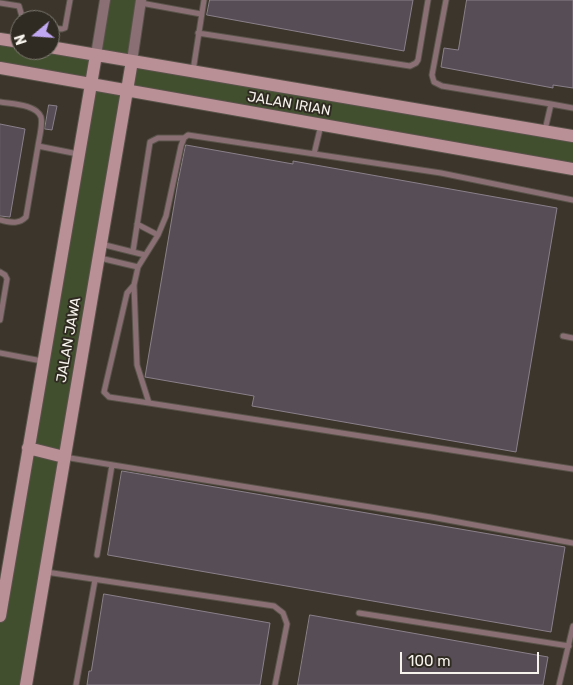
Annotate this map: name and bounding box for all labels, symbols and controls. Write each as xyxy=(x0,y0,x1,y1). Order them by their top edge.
north arrow xyxy=(10,10,60,60)
text: N xyxy=(12,32,31,47)
street label: JALAN IRIAN xyxy=(246,88,332,120)
street label: JALAN JAWA xyxy=(53,296,85,384)
scale bar xyxy=(403,642,542,674)
text: 100 m xyxy=(408,652,450,670)

